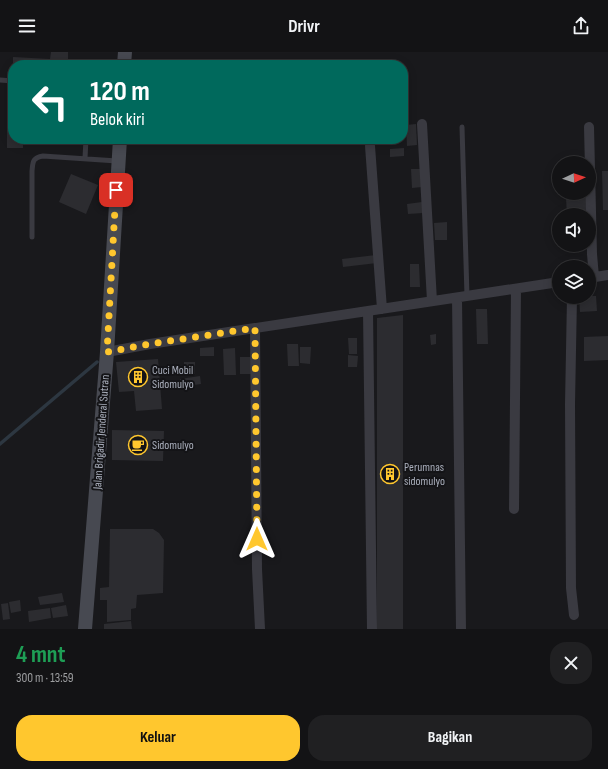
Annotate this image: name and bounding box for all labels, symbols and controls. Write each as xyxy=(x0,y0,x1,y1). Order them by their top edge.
icon: menu xyxy=(16,15,38,37)
icon: share xyxy=(570,15,592,37)
text: Drivr xyxy=(288,16,320,37)
text: 120 m xyxy=(90,75,150,108)
icon: left xyxy=(24,76,76,128)
text: Belok kiri xyxy=(90,109,145,130)
north arrow xyxy=(552,156,596,200)
map controls xyxy=(552,156,596,304)
pin xyxy=(99,173,133,207)
icon: arrive xyxy=(105,179,127,201)
button: sound xyxy=(552,208,596,252)
button: layers xyxy=(552,260,596,304)
place label: Cuci Mobil Sidomulyo xyxy=(152,363,194,392)
building icon: Cuci Mobil Sidomulyo xyxy=(127,366,149,388)
street label: Jalan Brigadir Jenderal Sutran xyxy=(90,374,113,491)
cafe icon: Sidomulyo xyxy=(127,434,149,456)
place label: Sidomulyo xyxy=(152,438,194,453)
place label: Perumnas sidomulyo xyxy=(404,460,445,489)
building icon: Perumnas sidomulyo xyxy=(379,463,401,485)
position arrow xyxy=(236,518,278,560)
text: 4 mnt xyxy=(16,640,66,669)
button: close xyxy=(550,642,592,684)
text: 300 m · 13:59 xyxy=(16,670,74,686)
button: Keluar xyxy=(16,715,300,761)
button: Bagikan xyxy=(308,715,592,761)

